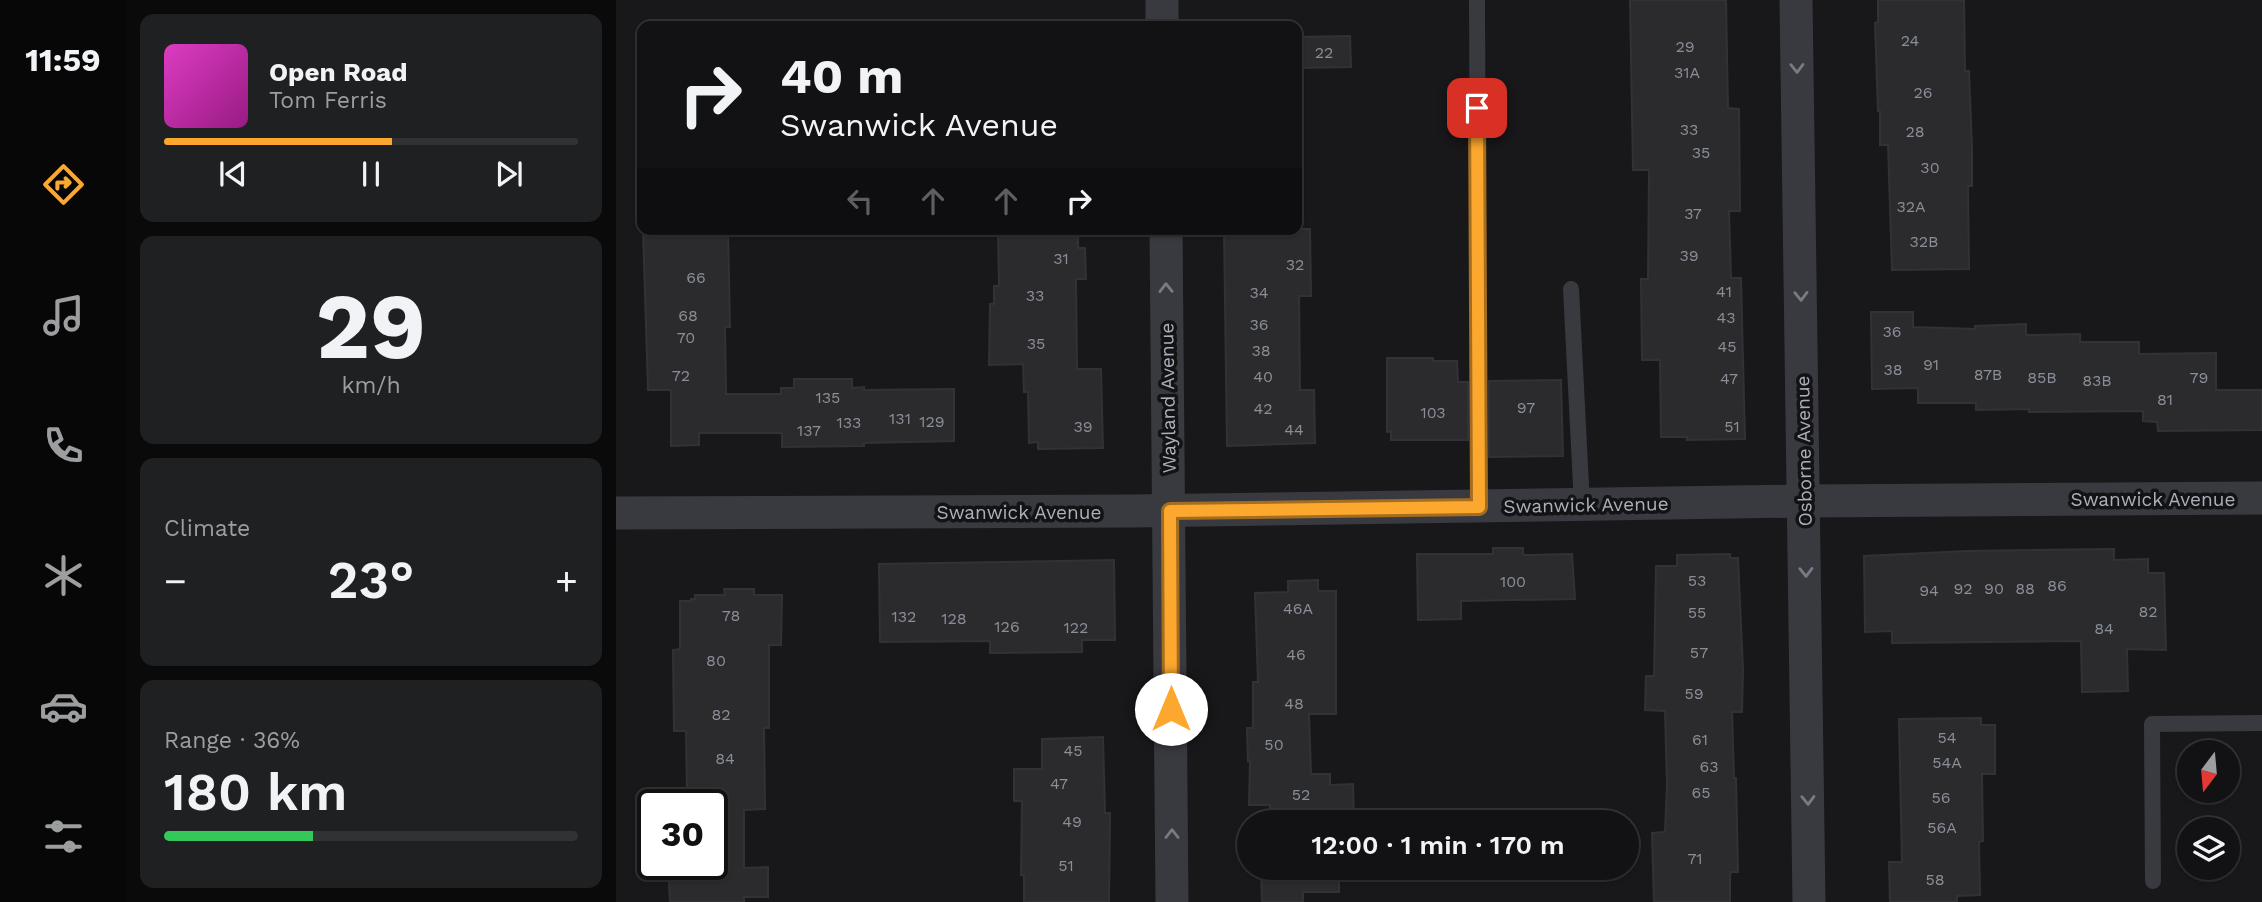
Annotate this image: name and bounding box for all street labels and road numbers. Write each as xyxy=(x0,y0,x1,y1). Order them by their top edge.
street label: Wayland Avenue xyxy=(1155,322,1181,474)
street label: Osborne Avenue xyxy=(1791,375,1817,527)
street label: Swanwick Avenue xyxy=(2070,488,2236,511)
street label: Swanwick Avenue xyxy=(1503,492,1669,518)
street label: Swanwick Avenue xyxy=(936,501,1102,524)

